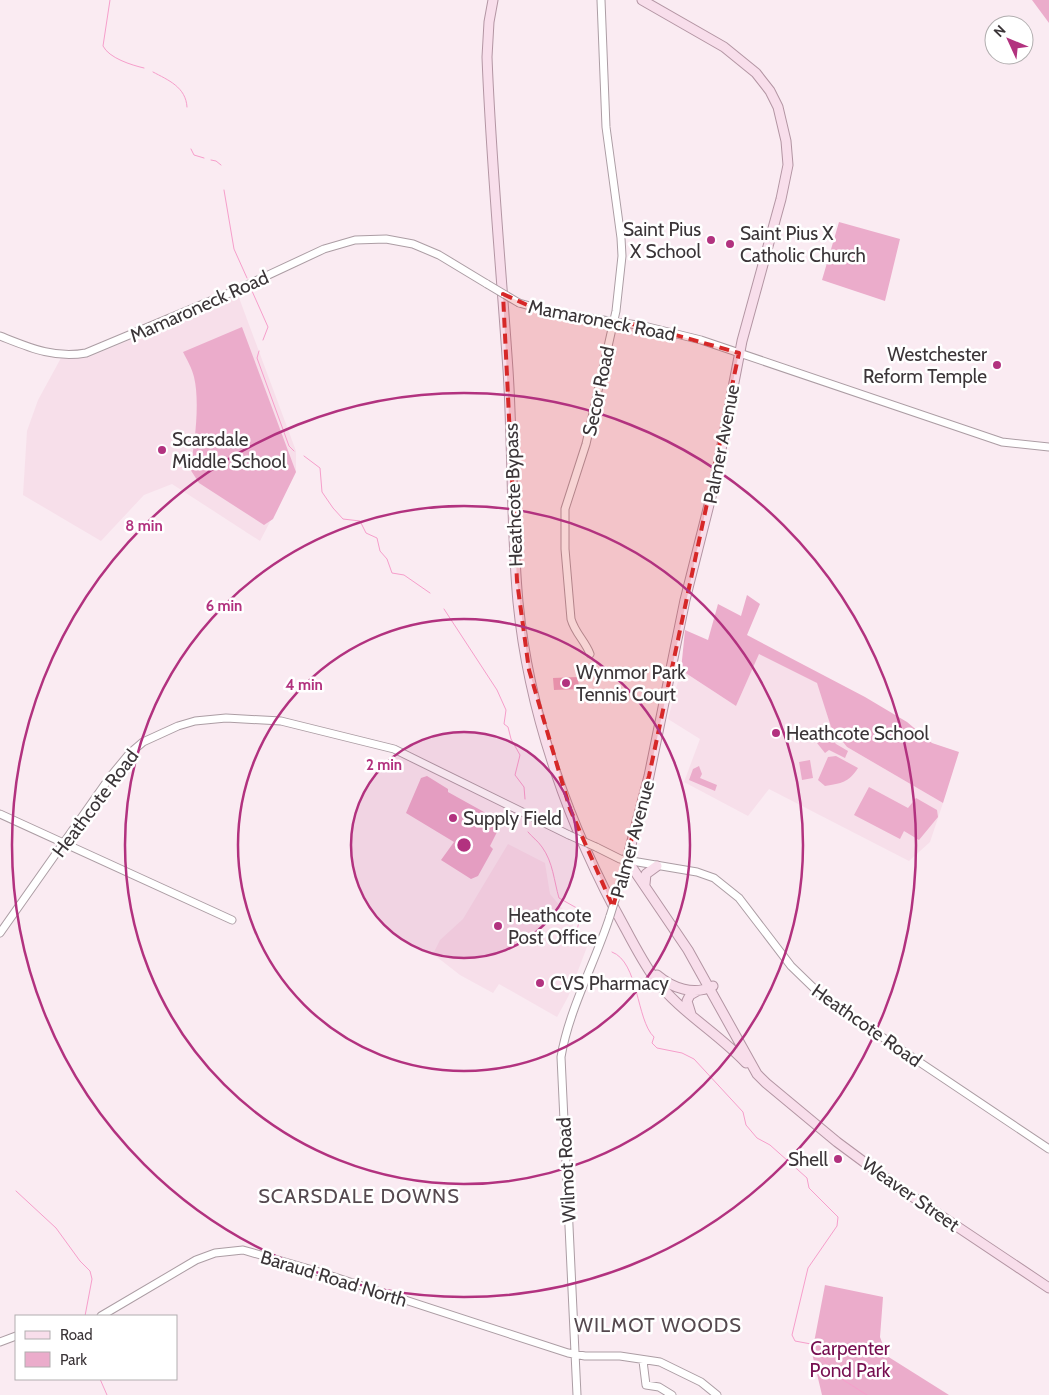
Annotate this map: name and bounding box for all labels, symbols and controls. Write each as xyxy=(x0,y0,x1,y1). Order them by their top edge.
north arrow xyxy=(984,15,1034,65)
text: N xyxy=(990,21,1010,41)
place label: Saint Pius X School xyxy=(623,218,702,263)
place label: Saint Pius X Catholic Church xyxy=(740,222,866,267)
marker: Saint Pius X School xyxy=(705,234,717,246)
marker: Saint Pius X Catholic Church xyxy=(724,238,736,250)
street label: Mamaroneck Road xyxy=(126,266,272,347)
street label: Mamaroneck Road xyxy=(526,295,677,346)
place label: Westchester Reform Temple xyxy=(863,343,987,388)
street label: Secor Road xyxy=(578,344,619,438)
marker: Westchester Reform Temple xyxy=(991,359,1003,371)
street label: Palmer Avenue xyxy=(699,382,744,506)
street label: Heathcote Bypass xyxy=(499,423,527,567)
place label: Scarsdale Middle School xyxy=(172,428,287,473)
marker: Scarsdale Middle School xyxy=(156,444,168,456)
text: 8 min xyxy=(125,517,163,535)
text: 6 min xyxy=(206,597,242,615)
place label: Wynmor Park Tennis Court xyxy=(576,661,686,706)
text: 4 min xyxy=(285,676,323,694)
marker: Wynmor Park Tennis Court xyxy=(560,677,572,689)
place label: Heathcote School xyxy=(786,722,930,745)
marker: Heathcote School xyxy=(770,727,782,739)
street label: Heathcote Road xyxy=(47,745,143,862)
text: 2 min xyxy=(366,756,402,774)
street label: Palmer Avenue xyxy=(606,777,659,901)
place label: Supply Field xyxy=(463,807,562,830)
marker: Supply Field xyxy=(447,812,459,824)
centre of rings xyxy=(455,836,473,854)
place label: Heathcote Post Office xyxy=(508,904,597,949)
marker: Heathcote Post Office xyxy=(492,920,504,932)
place label: CVS Pharmacy xyxy=(550,972,669,995)
marker: CVS Pharmacy xyxy=(534,977,546,989)
street label: Heathcote Road xyxy=(807,979,926,1072)
street label: Wilmot Road xyxy=(552,1117,581,1223)
place label: Shell xyxy=(788,1148,829,1171)
street label: Weaver Street xyxy=(858,1152,964,1237)
marker: Shell xyxy=(832,1153,844,1165)
district label: SCARSDALE DOWNS xyxy=(258,1184,460,1208)
street label: Baraud Road North xyxy=(258,1245,410,1312)
district label: WILMOT WOODS xyxy=(574,1313,742,1337)
legend xyxy=(15,1315,178,1380)
text: Road xyxy=(60,1326,93,1344)
park label: Carpenter Pond Park xyxy=(810,1337,891,1382)
text: Park xyxy=(60,1351,87,1369)

